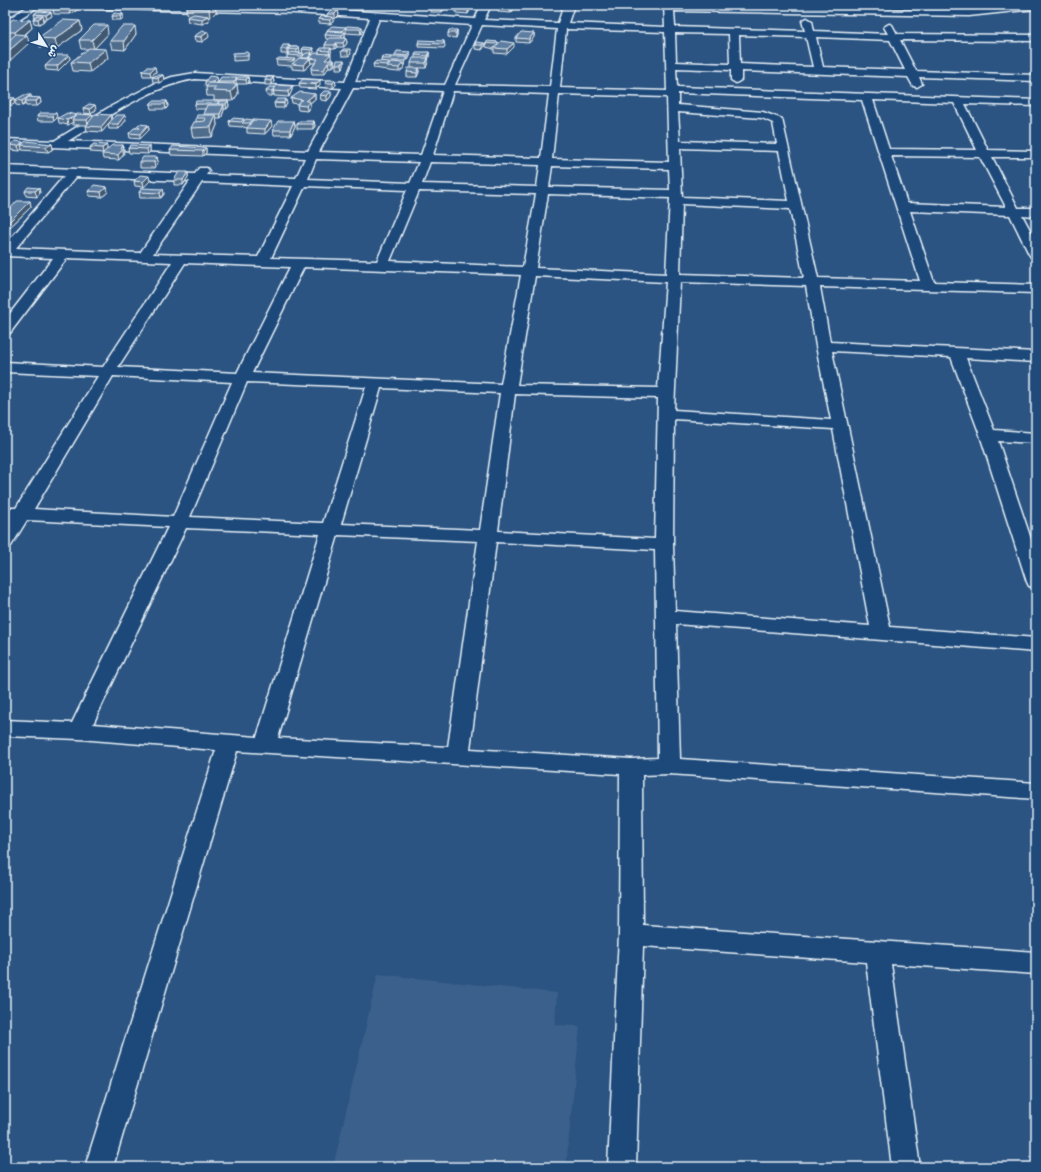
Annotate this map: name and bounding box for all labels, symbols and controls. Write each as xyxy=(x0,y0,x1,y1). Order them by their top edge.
north arrow xyxy=(26,26,66,66)
text: ش xyxy=(42,41,62,60)

